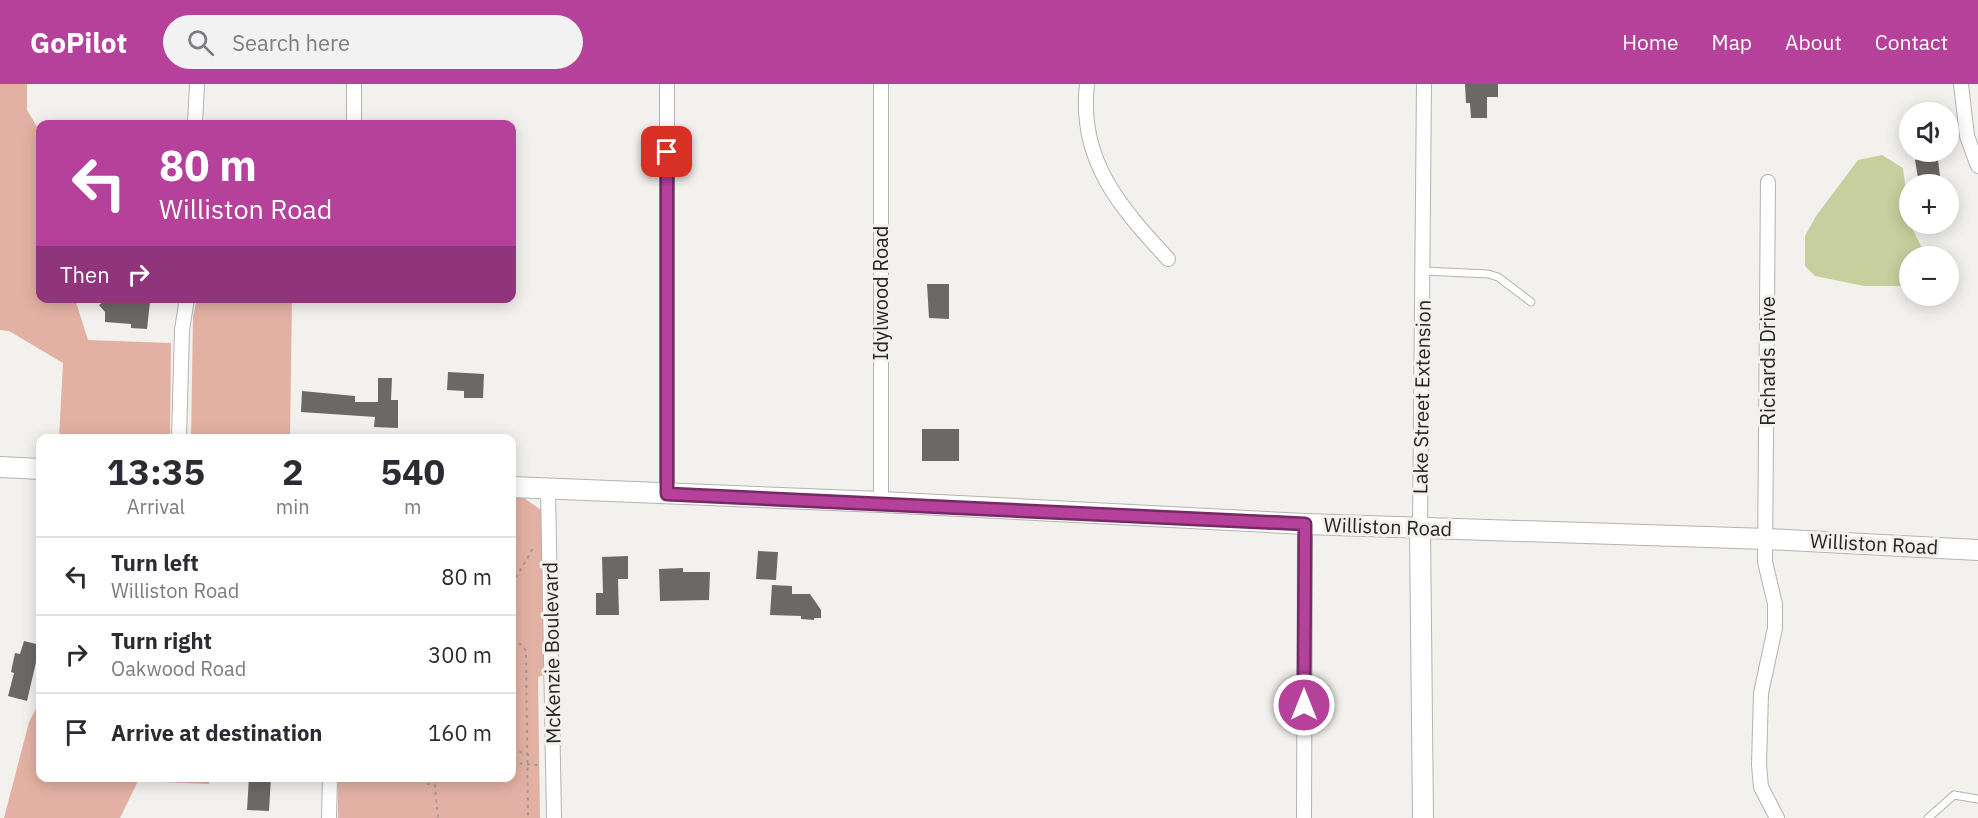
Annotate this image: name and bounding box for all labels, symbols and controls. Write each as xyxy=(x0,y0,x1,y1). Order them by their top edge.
search box xyxy=(163,15,583,69)
text: GoPilot xyxy=(30,24,127,61)
icon: search xyxy=(184,26,217,59)
text: Search here xyxy=(232,28,350,57)
text: Home xyxy=(1622,28,1679,56)
text: Map xyxy=(1712,28,1752,56)
text: About xyxy=(1785,28,1842,56)
text: Contact xyxy=(1875,28,1948,56)
map controls xyxy=(1899,102,1959,306)
button: sound xyxy=(1899,102,1959,162)
pin xyxy=(641,126,692,177)
icon: arrive xyxy=(650,135,683,168)
text: 80 m xyxy=(159,138,257,193)
icon: left xyxy=(60,144,138,222)
button: + xyxy=(1899,174,1959,234)
text: Williston Road xyxy=(159,191,332,226)
street label: Idylwood Road xyxy=(867,226,894,360)
button: − xyxy=(1899,246,1959,306)
icon: right xyxy=(122,258,155,291)
text: Then xyxy=(60,260,110,289)
street label: Richards Drive xyxy=(1754,296,1781,426)
street label: Lake Street Extension xyxy=(1406,299,1437,494)
text: 13:35 xyxy=(107,448,205,495)
text: 2 xyxy=(282,448,304,495)
text: 540 xyxy=(380,448,445,495)
text: Arrival xyxy=(127,493,185,520)
text: min xyxy=(276,493,310,520)
text: m xyxy=(404,493,422,520)
street label: Williston Road xyxy=(1323,511,1453,542)
street label: Williston Road xyxy=(1809,527,1939,560)
text: Turn left xyxy=(111,548,199,577)
icon: left xyxy=(60,560,93,593)
text: 80 m xyxy=(441,562,492,591)
street label: McKenzie Boulevard xyxy=(536,562,567,744)
text: Williston Road xyxy=(111,577,239,604)
text: Turn right xyxy=(111,626,212,655)
icon: right xyxy=(60,638,93,671)
text: 300 m xyxy=(428,640,492,669)
text: Oakwood Road xyxy=(111,655,246,682)
position arrow xyxy=(1272,673,1336,737)
icon: arrive xyxy=(60,716,93,749)
text: Arrive at destination xyxy=(111,718,322,747)
text: 160 m xyxy=(428,718,492,747)

